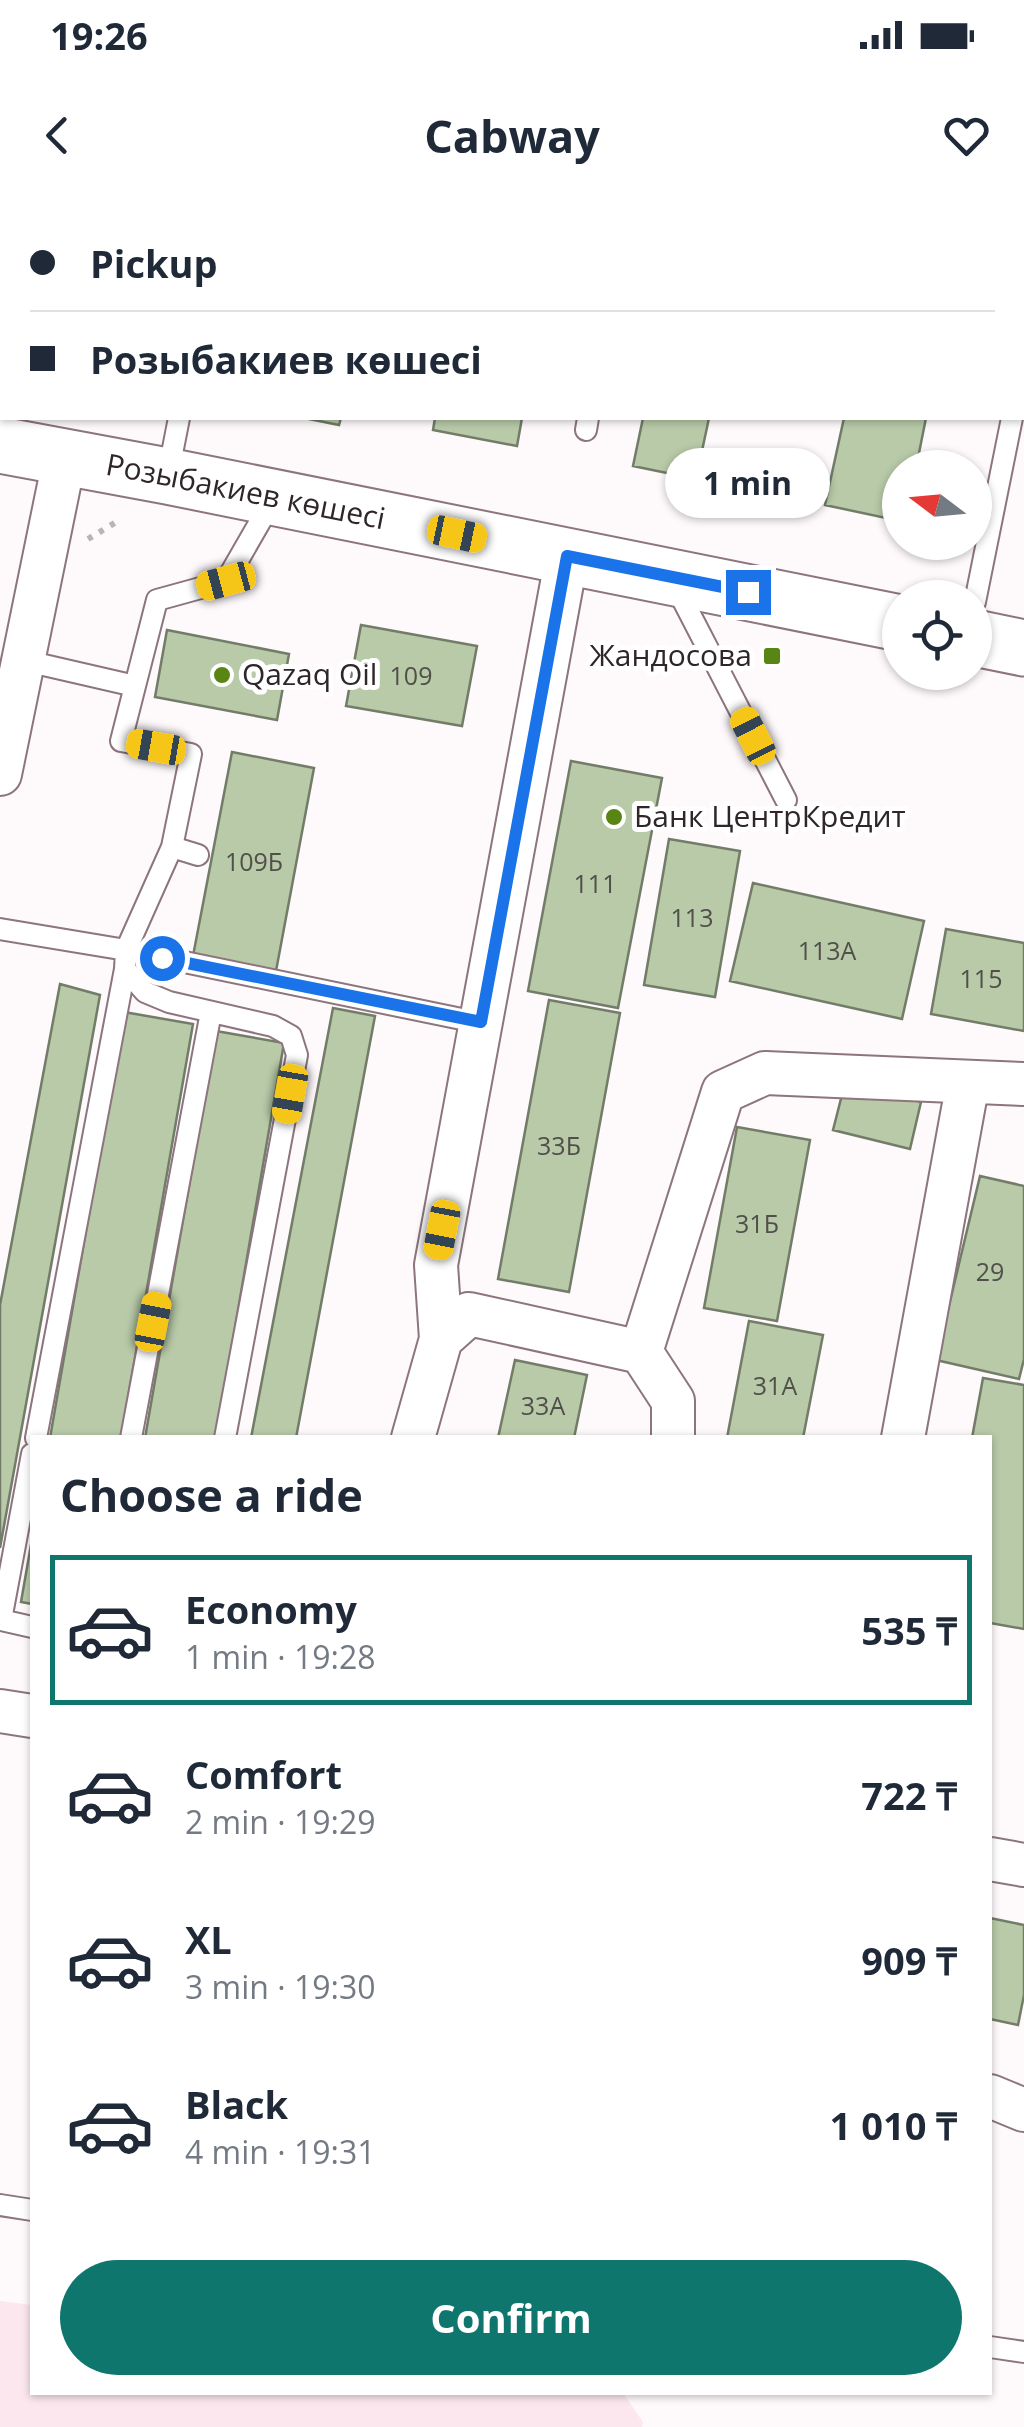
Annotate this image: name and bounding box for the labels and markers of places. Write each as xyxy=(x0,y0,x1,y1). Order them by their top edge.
place label: Жандосова xyxy=(590,634,752,675)
marker: Жандосова xyxy=(761,645,783,667)
place label: Qazaq Oil xyxy=(242,653,377,694)
marker: Qazaq Oil xyxy=(211,664,233,686)
place label: Банк ЦентрКредит xyxy=(634,795,906,836)
marker: Банк ЦентрКредит xyxy=(603,806,625,828)

